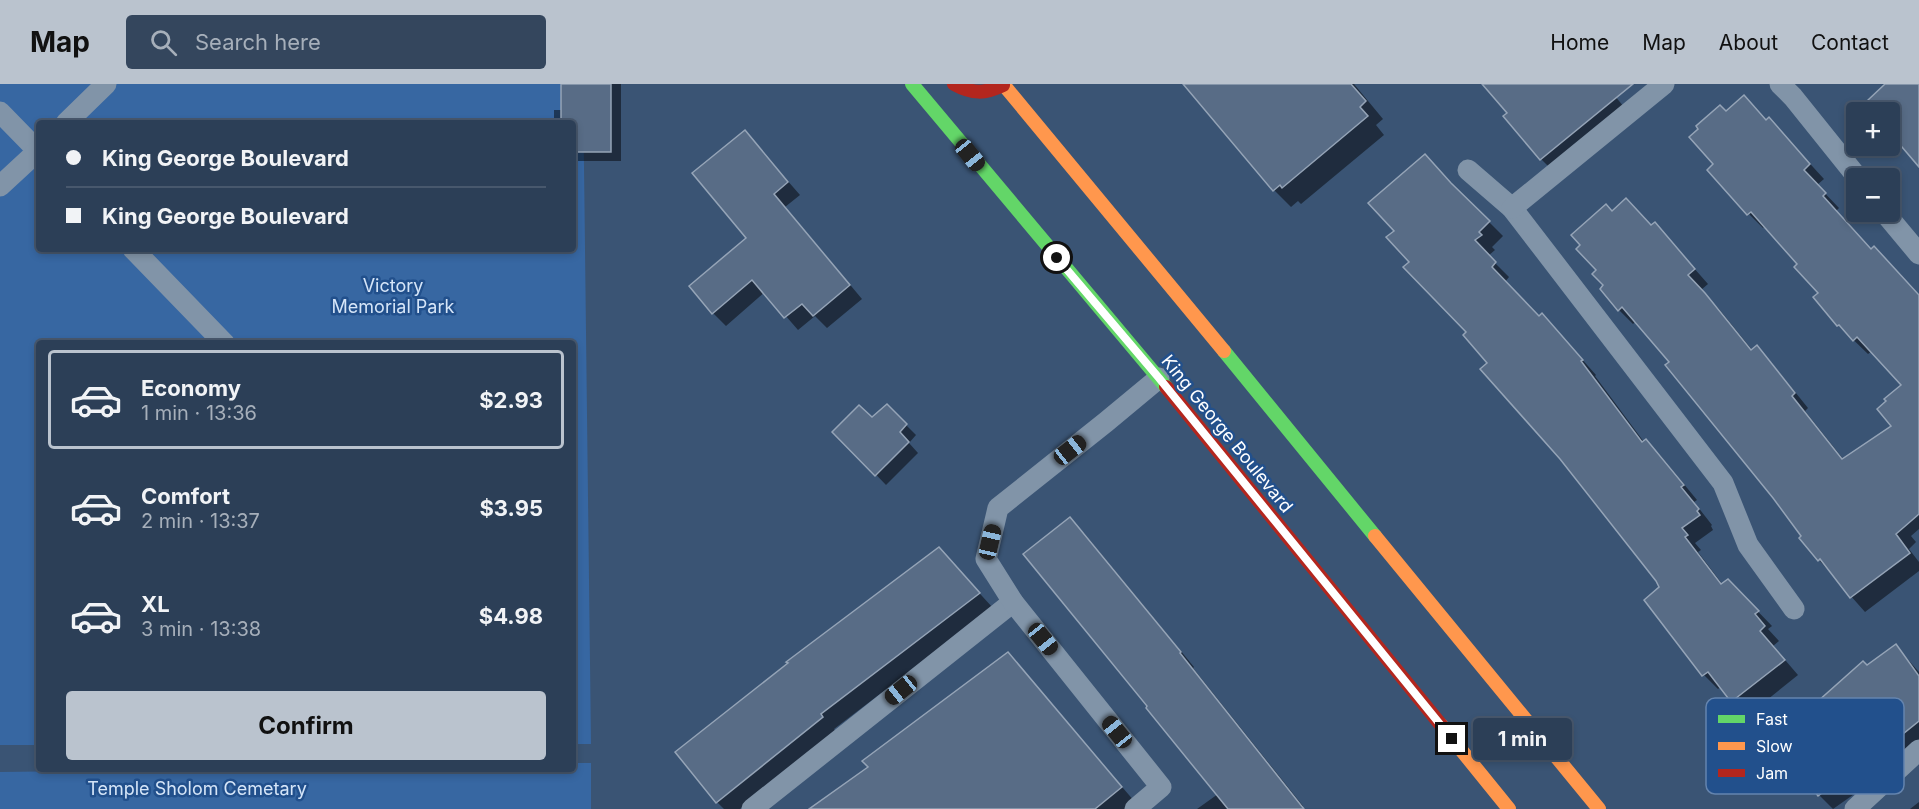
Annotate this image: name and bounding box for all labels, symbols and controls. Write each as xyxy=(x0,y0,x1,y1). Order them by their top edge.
search box xyxy=(126,15,546,69)
text: Map xyxy=(30,25,90,59)
icon: search xyxy=(147,26,180,59)
text: Search here xyxy=(195,29,321,55)
text: Home xyxy=(1550,30,1609,55)
text: Map xyxy=(1642,30,1686,55)
text: About xyxy=(1719,30,1778,55)
text: Contact xyxy=(1811,30,1889,55)
map controls xyxy=(1846,102,1900,222)
button: + xyxy=(1846,102,1900,156)
car xyxy=(952,135,988,175)
text: King George Boulevard xyxy=(102,145,349,171)
button: − xyxy=(1846,168,1900,222)
text: King George Boulevard xyxy=(102,203,349,229)
route start xyxy=(1043,244,1070,271)
park label: Victory Memorial Park xyxy=(332,275,455,317)
street label: King George Boulevard xyxy=(1157,351,1297,517)
icon: car xyxy=(69,373,123,427)
text: Economy xyxy=(141,375,241,401)
text: $2.93 xyxy=(479,387,543,413)
text: 1 min · 13:36 xyxy=(141,401,257,425)
car xyxy=(1050,432,1090,468)
icon: car xyxy=(69,481,123,535)
text: Comfort xyxy=(141,483,230,509)
text: $3.95 xyxy=(479,495,543,521)
text: 2 min · 13:37 xyxy=(141,509,260,533)
car xyxy=(977,522,1003,562)
icon: car xyxy=(69,589,123,643)
text: XL xyxy=(141,591,170,617)
text: $4.98 xyxy=(479,603,543,629)
text: 3 min · 13:38 xyxy=(141,617,261,641)
car xyxy=(1025,619,1061,659)
car xyxy=(881,672,921,708)
button: Confirm xyxy=(66,691,546,760)
legend xyxy=(1706,698,1904,794)
text: Fast xyxy=(1756,709,1788,729)
car xyxy=(1099,712,1135,752)
callout: 1 min xyxy=(1473,718,1572,760)
route end xyxy=(1438,725,1465,752)
text: 1 min xyxy=(1498,727,1547,751)
text: Slow xyxy=(1756,736,1793,756)
text: Jam xyxy=(1756,763,1788,783)
park label: Temple Sholom Cemetary xyxy=(87,778,307,799)

